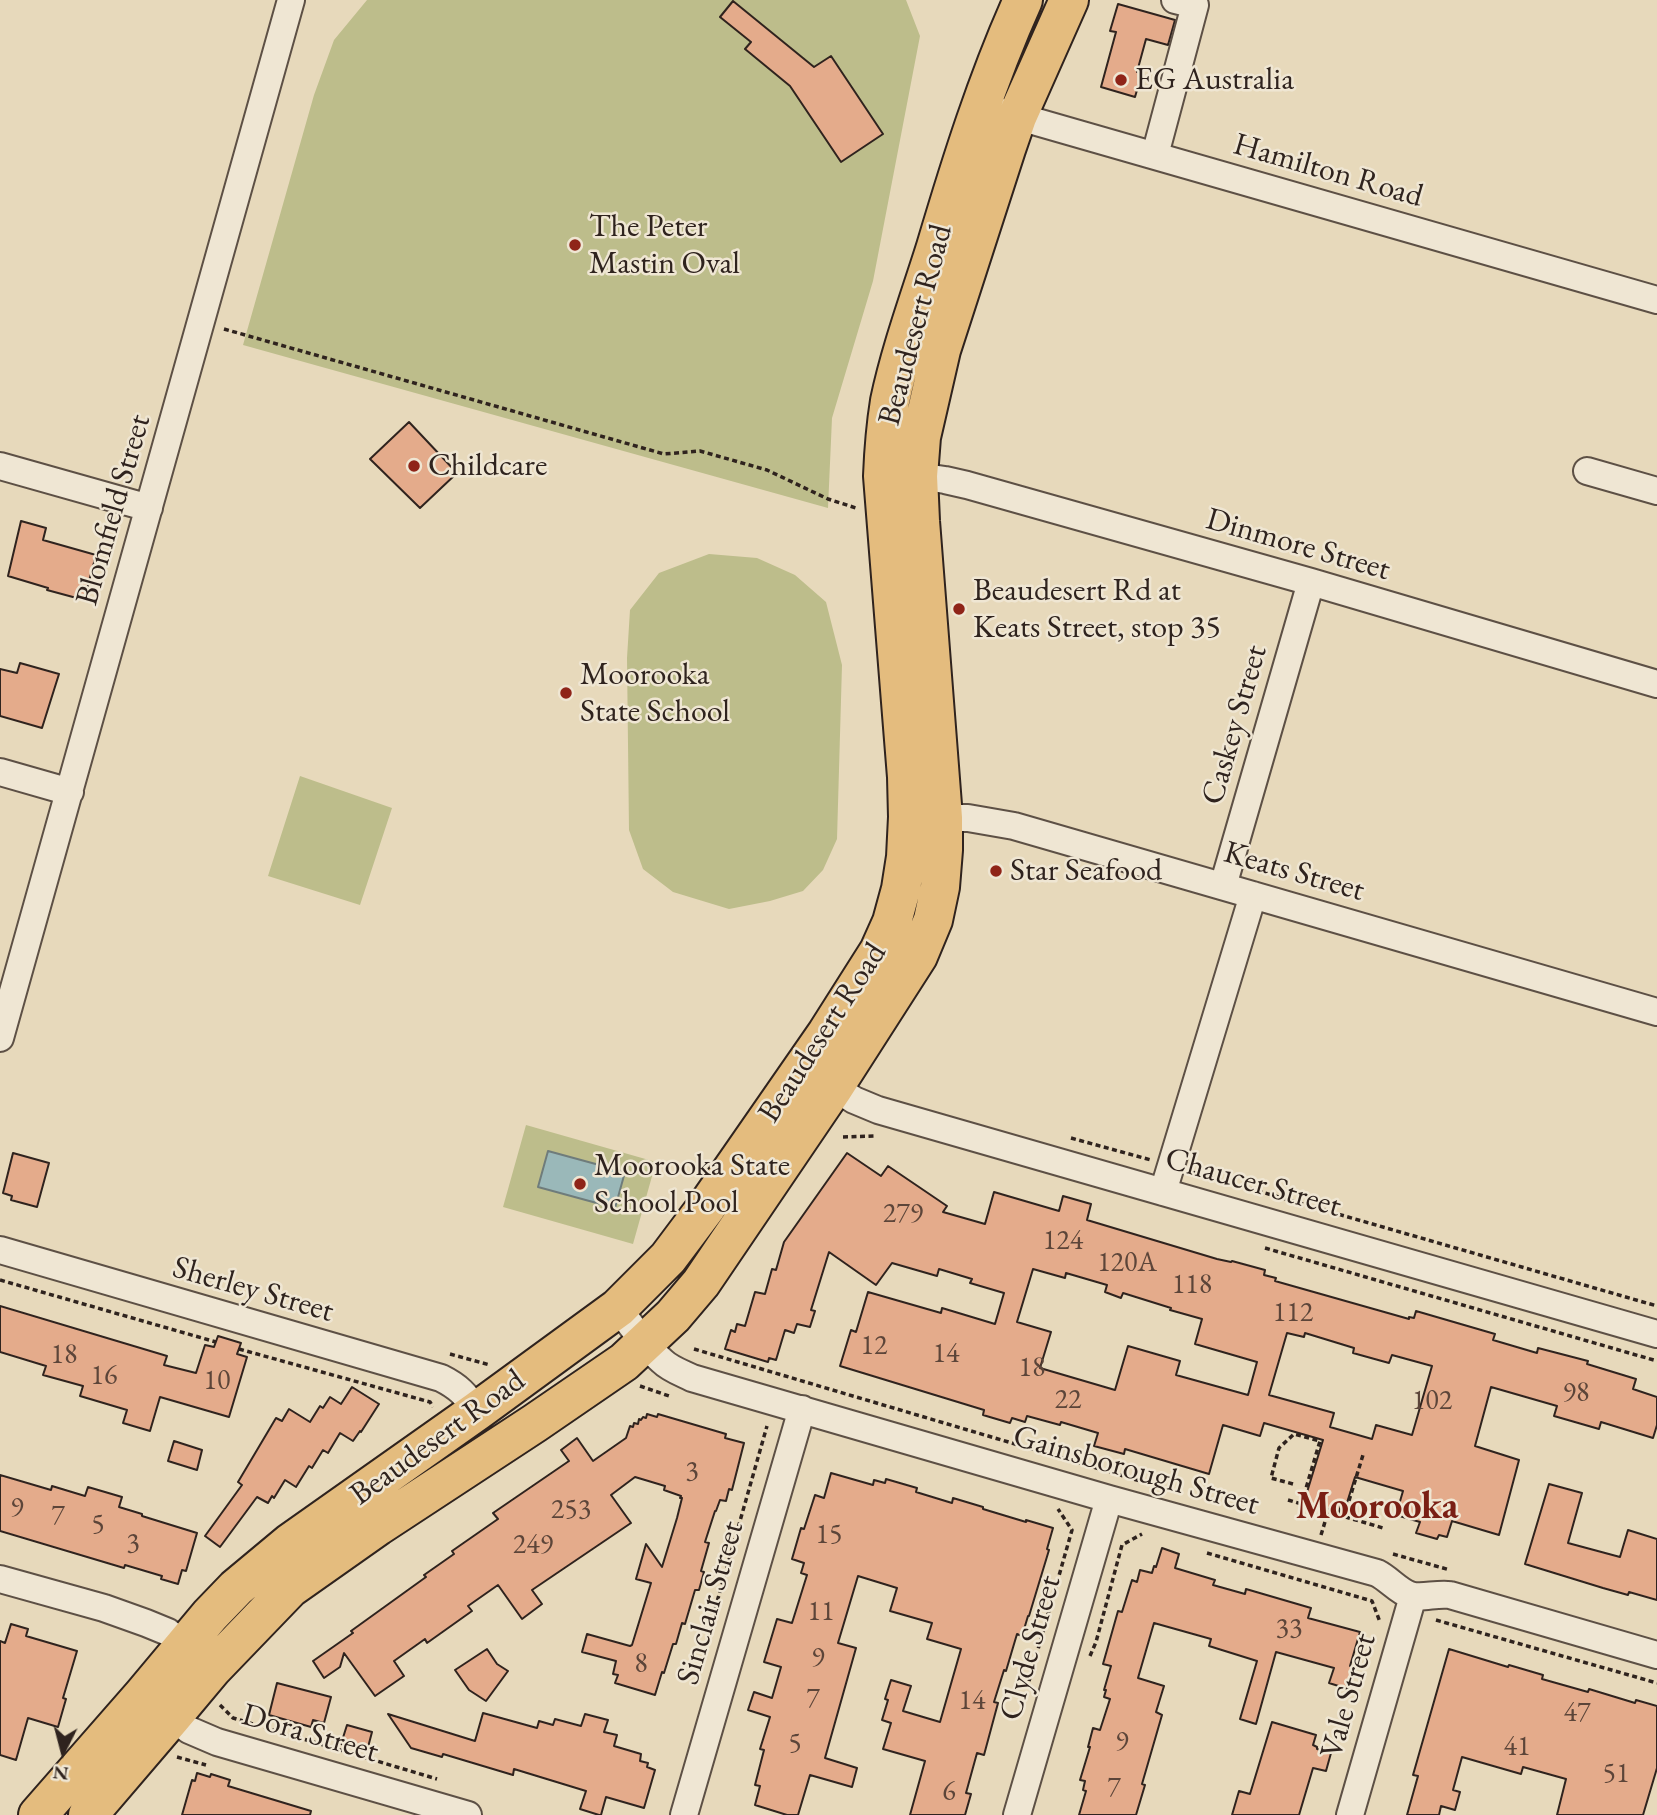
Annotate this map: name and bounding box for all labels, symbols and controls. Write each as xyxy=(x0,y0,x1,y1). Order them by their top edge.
place label: EG Australia xyxy=(1135,61,1294,99)
marker: EG Australia xyxy=(1113,72,1129,88)
street label: Hamilton Road xyxy=(1229,126,1427,216)
place label: The Peter Mastin Oval xyxy=(589,208,740,283)
street label: Beaudesert Road xyxy=(871,220,961,430)
marker: The Peter Mastin Oval xyxy=(567,237,583,253)
street label: Blomfield Street xyxy=(68,410,160,610)
place label: Childcare xyxy=(428,447,547,485)
marker: Childcare xyxy=(406,458,422,474)
street label: Dinmore Street xyxy=(1202,500,1394,590)
place label: Beaudesert Rd at Keats Street, stop 35 xyxy=(973,572,1221,647)
marker: Beaudesert Rd at Keats Street, stop 35 xyxy=(951,601,967,617)
street label: Caskey Street xyxy=(1194,641,1276,809)
place label: Moorooka State School xyxy=(580,656,730,731)
marker: Moorooka State School xyxy=(558,685,574,701)
street label: Keats Street xyxy=(1219,834,1369,910)
place label: Star Seafood xyxy=(1010,852,1162,890)
marker: Star Seafood xyxy=(988,863,1004,879)
street label: Beaudesert Road xyxy=(751,936,895,1130)
street label: Chaucer Street xyxy=(1161,1140,1345,1226)
place label: Moorooka State School Pool xyxy=(594,1147,790,1222)
marker: Moorooka State School Pool xyxy=(572,1176,588,1192)
house number: 279 xyxy=(883,1197,923,1231)
house number: 124 xyxy=(1043,1224,1083,1258)
house number: 120A xyxy=(1097,1246,1157,1280)
street label: Sherley Street xyxy=(168,1249,338,1331)
house number: 118 xyxy=(1172,1268,1212,1302)
house number: 112 xyxy=(1273,1296,1313,1330)
house number: 12 xyxy=(861,1329,887,1363)
house number: 14 xyxy=(933,1337,959,1371)
house number: 18 xyxy=(51,1338,77,1372)
house number: 18 xyxy=(1019,1351,1045,1385)
house number: 16 xyxy=(91,1359,117,1393)
street label: Beaudesert Road xyxy=(343,1362,533,1514)
house number: 10 xyxy=(204,1364,230,1398)
house number: 98 xyxy=(1563,1376,1589,1410)
house number: 22 xyxy=(1055,1383,1081,1417)
house number: 102 xyxy=(1412,1384,1452,1418)
street label: Gainsborough Street xyxy=(1009,1418,1263,1524)
house number: 3 xyxy=(685,1455,699,1489)
district label: Moorooka xyxy=(1296,1485,1458,1531)
house number: 9 xyxy=(10,1491,24,1525)
house number: 253 xyxy=(551,1493,591,1527)
house number: 7 xyxy=(51,1499,65,1533)
house number: 5 xyxy=(91,1508,105,1542)
street label: Sinclair Street xyxy=(669,1517,753,1689)
house number: 15 xyxy=(816,1518,842,1552)
house number: 3 xyxy=(126,1527,140,1561)
house number: 249 xyxy=(513,1528,553,1562)
street label: Clyde Street xyxy=(992,1571,1070,1725)
house number: 11 xyxy=(808,1595,834,1629)
house number: 33 xyxy=(1276,1612,1302,1646)
street label: Vale Street xyxy=(1313,1629,1385,1763)
house number: 9 xyxy=(811,1641,825,1675)
house number: 8 xyxy=(634,1647,648,1681)
house number: 7 xyxy=(806,1682,820,1716)
house number: 14 xyxy=(959,1684,985,1718)
street label: Dora Street xyxy=(237,1696,383,1772)
house number: 47 xyxy=(1564,1696,1590,1730)
north arrow xyxy=(28,1717,98,1787)
house number: 9 xyxy=(1115,1725,1129,1759)
house number: 5 xyxy=(788,1727,802,1761)
house number: 41 xyxy=(1504,1730,1530,1764)
house number: 51 xyxy=(1603,1757,1629,1791)
text: N xyxy=(52,1760,70,1787)
house number: 7 xyxy=(1107,1771,1121,1805)
house number: 6 xyxy=(942,1775,956,1809)

